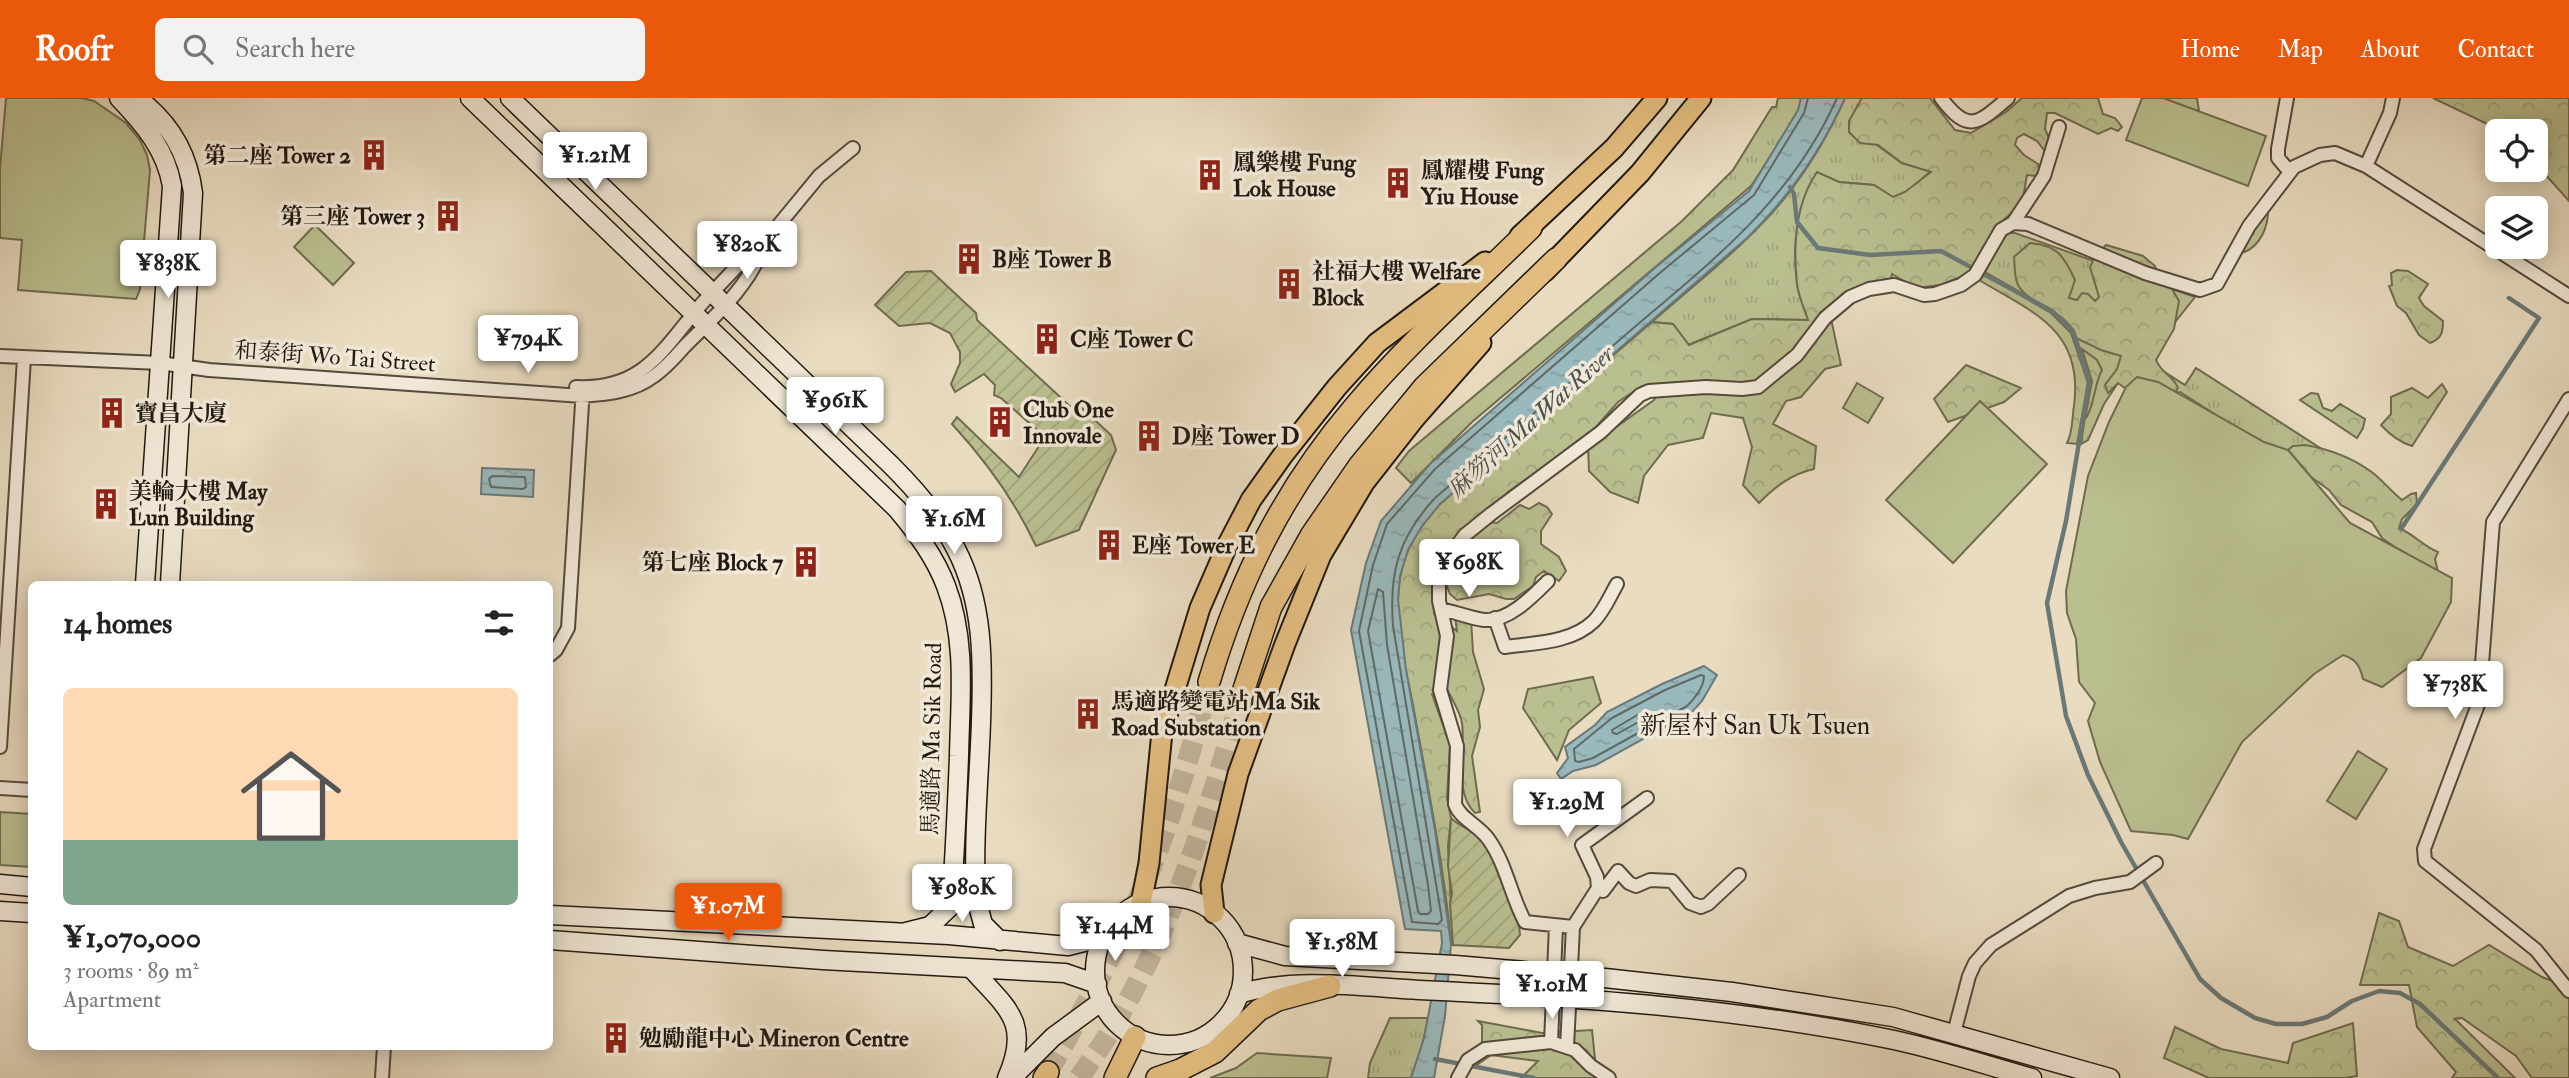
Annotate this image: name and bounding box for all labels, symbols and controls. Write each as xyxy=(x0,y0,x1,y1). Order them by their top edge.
search box xyxy=(155,18,645,81)
text: Roofr xyxy=(35,29,113,70)
icon: search xyxy=(179,30,217,68)
text: Search here xyxy=(235,33,355,65)
text: Home xyxy=(2180,34,2240,65)
text: Map xyxy=(2278,34,2323,65)
text: About xyxy=(2361,34,2420,65)
text: Contact xyxy=(2458,34,2534,65)
map controls xyxy=(2485,119,2548,259)
button: locate xyxy=(2485,119,2548,182)
pin: ¥1.21M xyxy=(538,132,652,192)
building icon: 第二座 Tower 2 xyxy=(357,138,391,172)
text: ¥1.21M xyxy=(559,140,631,169)
place label: 第二座 Tower 2 xyxy=(203,141,351,170)
place label: 鳳樂樓 Fung Lok House xyxy=(1233,148,1357,203)
place label: 鳳耀樓 Fung Yiu House xyxy=(1420,156,1545,211)
building icon: 鳳樂樓 Fung Lok House xyxy=(1193,158,1227,192)
building icon: 鳳耀樓 Fung Yiu House xyxy=(1381,166,1415,200)
button: layers xyxy=(2485,196,2548,259)
building icon: 第三座 Tower 3 xyxy=(431,199,465,233)
place label: 第三座 Tower 3 xyxy=(280,202,425,231)
pin: ¥820K xyxy=(698,222,796,281)
text: ¥820K xyxy=(713,229,781,258)
pin: ¥838K xyxy=(119,240,217,300)
building icon: B座 Tower B xyxy=(952,242,986,276)
place label: B座 Tower B xyxy=(992,245,1112,274)
text: ¥838K xyxy=(136,248,200,277)
place label: 社福大樓 Welfare Block xyxy=(1312,257,1481,312)
building icon: 社福大樓 Welfare Block xyxy=(1272,267,1306,301)
pin: ¥794K xyxy=(479,316,577,375)
building icon: C座 Tower C xyxy=(1030,322,1064,356)
text: ¥794K xyxy=(494,323,562,352)
place label: C座 Tower C xyxy=(1070,325,1194,354)
street label: 和泰街 Wo Tai Street xyxy=(233,336,437,378)
water label: 麻笏河 Ma Wat River xyxy=(1441,338,1622,505)
pin: ¥961K xyxy=(786,378,884,437)
text: ¥961K xyxy=(803,385,867,414)
place label: Club One Innovale xyxy=(1023,395,1114,450)
building icon: 寶昌大廈 xyxy=(95,396,129,430)
place label: 寶昌大廈 xyxy=(135,399,227,428)
building icon: Club One Innovale xyxy=(983,405,1017,439)
building icon: D座 Tower D xyxy=(1132,419,1166,453)
place label: D座 Tower D xyxy=(1172,422,1299,451)
place label: 美輪大樓 May Lun Building xyxy=(129,477,268,533)
building icon: 美輪大樓 May Lun Building xyxy=(89,487,123,521)
pin: ¥1.6M xyxy=(905,496,1003,556)
text: ¥1.6M xyxy=(922,504,986,533)
building icon: E座 Tower E xyxy=(1092,528,1126,562)
place label: E座 Tower E xyxy=(1132,531,1256,560)
pin: ¥698K xyxy=(1420,540,1518,599)
building icon: 第七座 Block 7 xyxy=(789,545,823,579)
text: ¥698K xyxy=(1435,547,1503,576)
place label: 第七座 Block 7 xyxy=(642,548,783,577)
icon: filters xyxy=(480,604,518,642)
text: 14 homes xyxy=(63,605,172,642)
street label: 馬適路 Ma Sik Road xyxy=(916,642,948,836)
pin: ¥738K xyxy=(2406,662,2504,721)
text: ¥738K xyxy=(2423,669,2487,698)
place label: 馬適路變電站 Ma Sik Road Substation xyxy=(1111,687,1321,742)
building icon: 馬適路變電站 Ma Sik Road Substation xyxy=(1071,697,1105,731)
district label: 新屋村 San Uk Tsuen xyxy=(1640,710,1870,742)
icon: home xyxy=(228,733,354,859)
pin: ¥1.29M xyxy=(1510,780,1624,839)
text: ¥1.29M xyxy=(1529,787,1605,816)
pin: ¥980K xyxy=(913,864,1011,924)
text: ¥980K xyxy=(928,872,996,901)
pin: ¥1.07M xyxy=(671,884,785,943)
text: ¥1.07M xyxy=(691,891,765,920)
pin: ¥1.44M xyxy=(1058,904,1172,963)
text: ¥1.44M xyxy=(1076,911,1154,940)
text: ¥1,070,000 xyxy=(63,919,201,956)
pin: ¥1.58M xyxy=(1285,920,1399,979)
text: ¥1.58M xyxy=(1306,927,1378,956)
text: 3 rooms · 89 m² xyxy=(63,956,199,985)
pin: ¥1.01M xyxy=(1495,962,1609,1021)
text: ¥1.01M xyxy=(1516,969,1588,998)
text: Apartment xyxy=(63,985,161,1014)
building icon: 勉勵龍中心 Mineron Centre xyxy=(599,1021,633,1055)
place label: 勉勵龍中心 Mineron Centre xyxy=(639,1024,909,1053)

